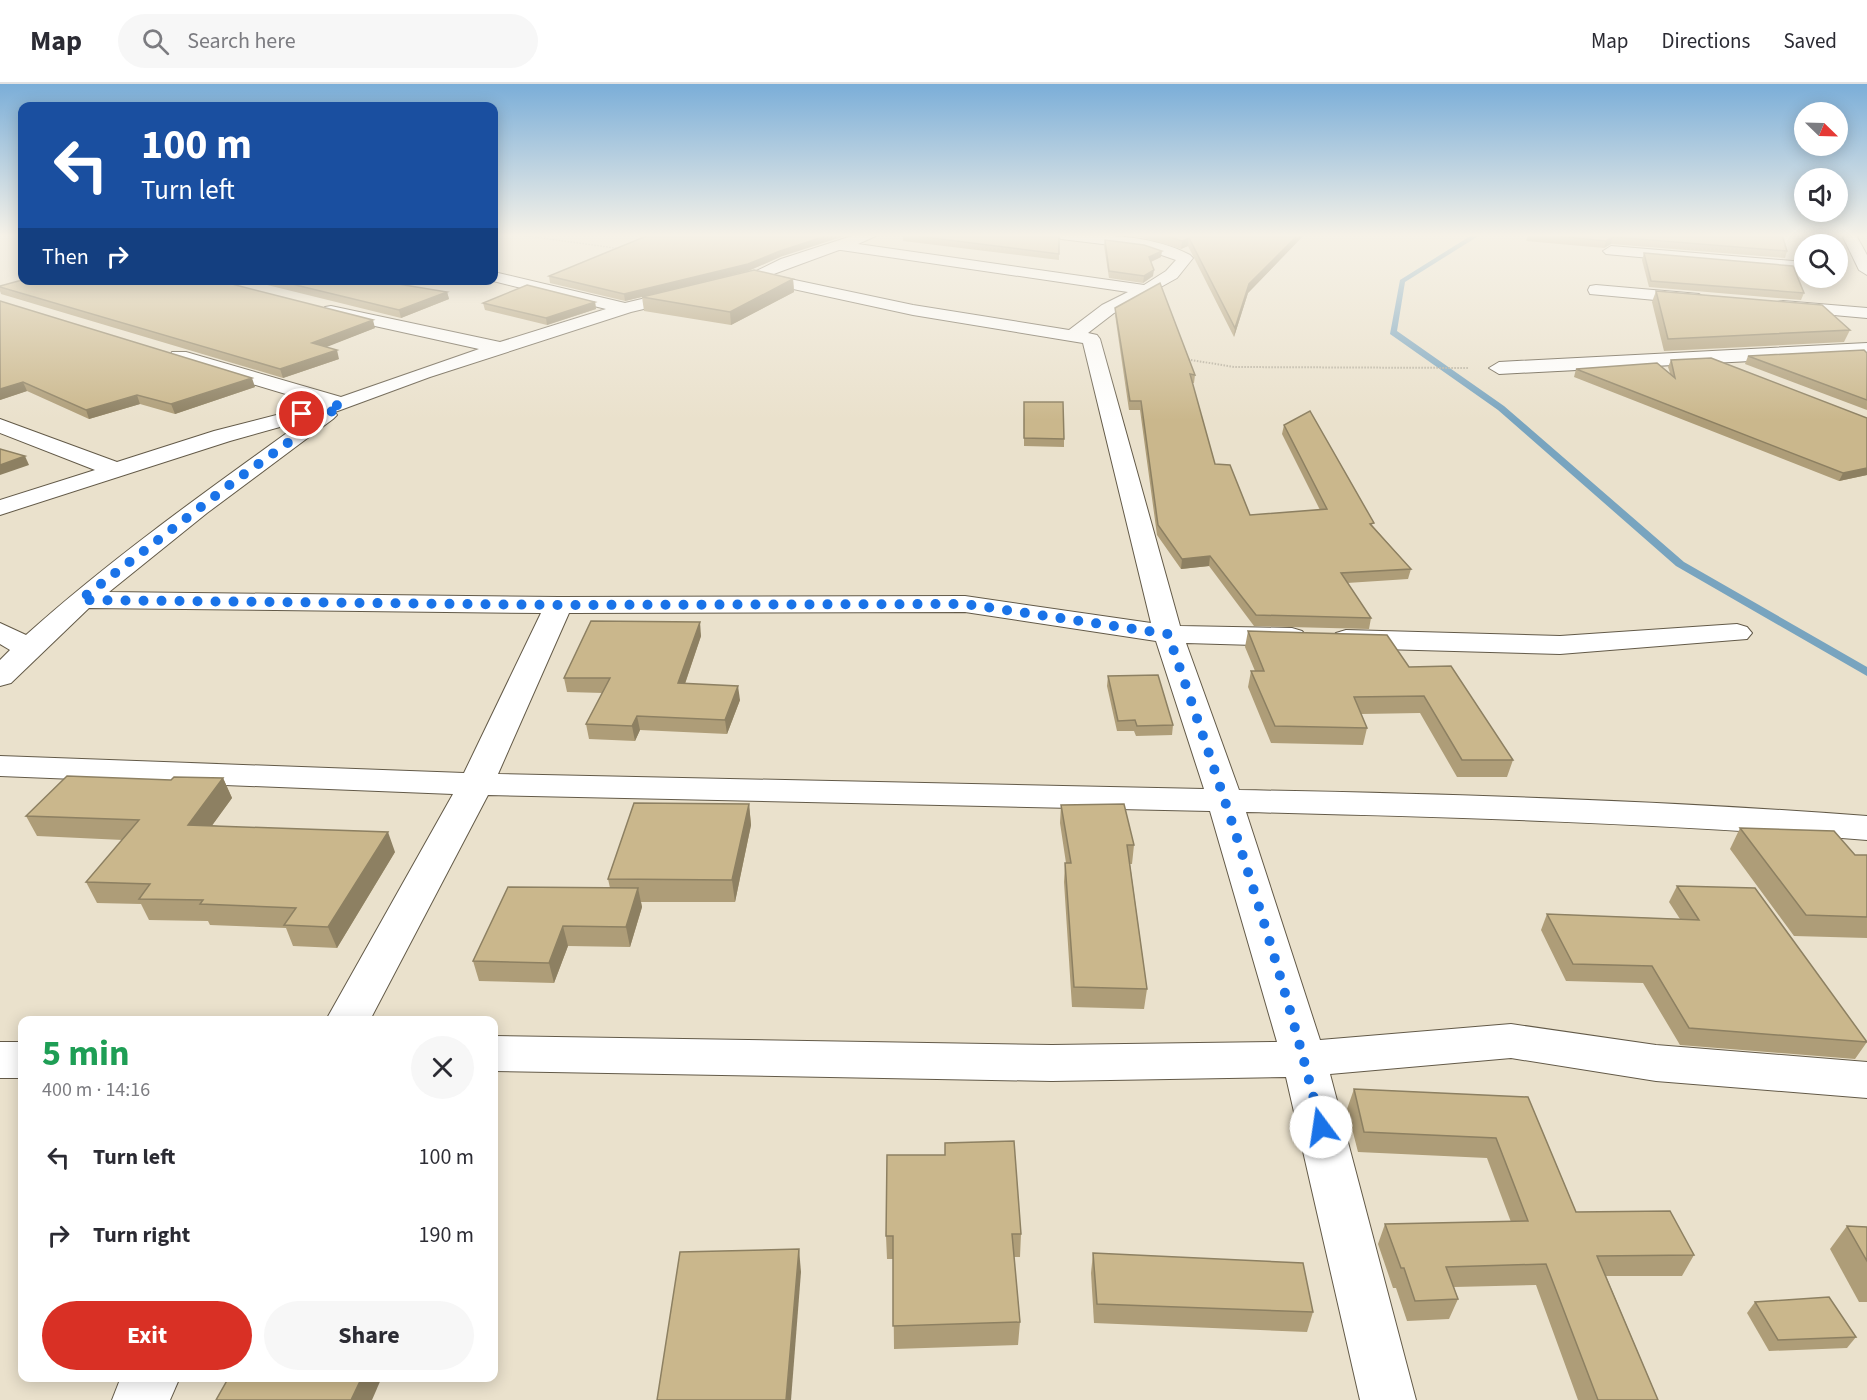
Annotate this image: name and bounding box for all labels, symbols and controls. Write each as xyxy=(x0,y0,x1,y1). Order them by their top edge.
search box xyxy=(118,14,538,68)
text: Map xyxy=(30,21,82,61)
icon: search xyxy=(139,25,172,58)
text: Search here xyxy=(187,25,296,57)
text: Map xyxy=(1591,26,1629,56)
text: Directions xyxy=(1662,26,1750,56)
text: Saved xyxy=(1783,26,1837,56)
north arrow xyxy=(1794,102,1848,156)
map controls xyxy=(1794,102,1848,288)
text: 100 m xyxy=(141,115,252,175)
icon: left xyxy=(42,126,120,204)
button: sound xyxy=(1794,168,1848,222)
text: Turn left xyxy=(141,171,235,210)
button: search xyxy=(1794,234,1848,288)
icon: right xyxy=(101,240,134,273)
text: Then xyxy=(42,241,89,273)
pin xyxy=(276,388,327,439)
icon: arrive xyxy=(285,397,318,430)
text: 5 min xyxy=(42,1028,130,1079)
button: close xyxy=(411,1036,474,1099)
text: 400 m · 14:16 xyxy=(42,1076,150,1104)
position arrow xyxy=(1289,1095,1353,1159)
icon: left xyxy=(42,1141,75,1174)
text: Turn left xyxy=(93,1141,175,1173)
text: 100 m xyxy=(419,1141,474,1173)
icon: right xyxy=(42,1219,75,1252)
text: Turn right xyxy=(93,1219,190,1251)
text: 190 m xyxy=(419,1219,474,1251)
button: Exit xyxy=(42,1301,252,1370)
button: Share xyxy=(264,1301,474,1370)

